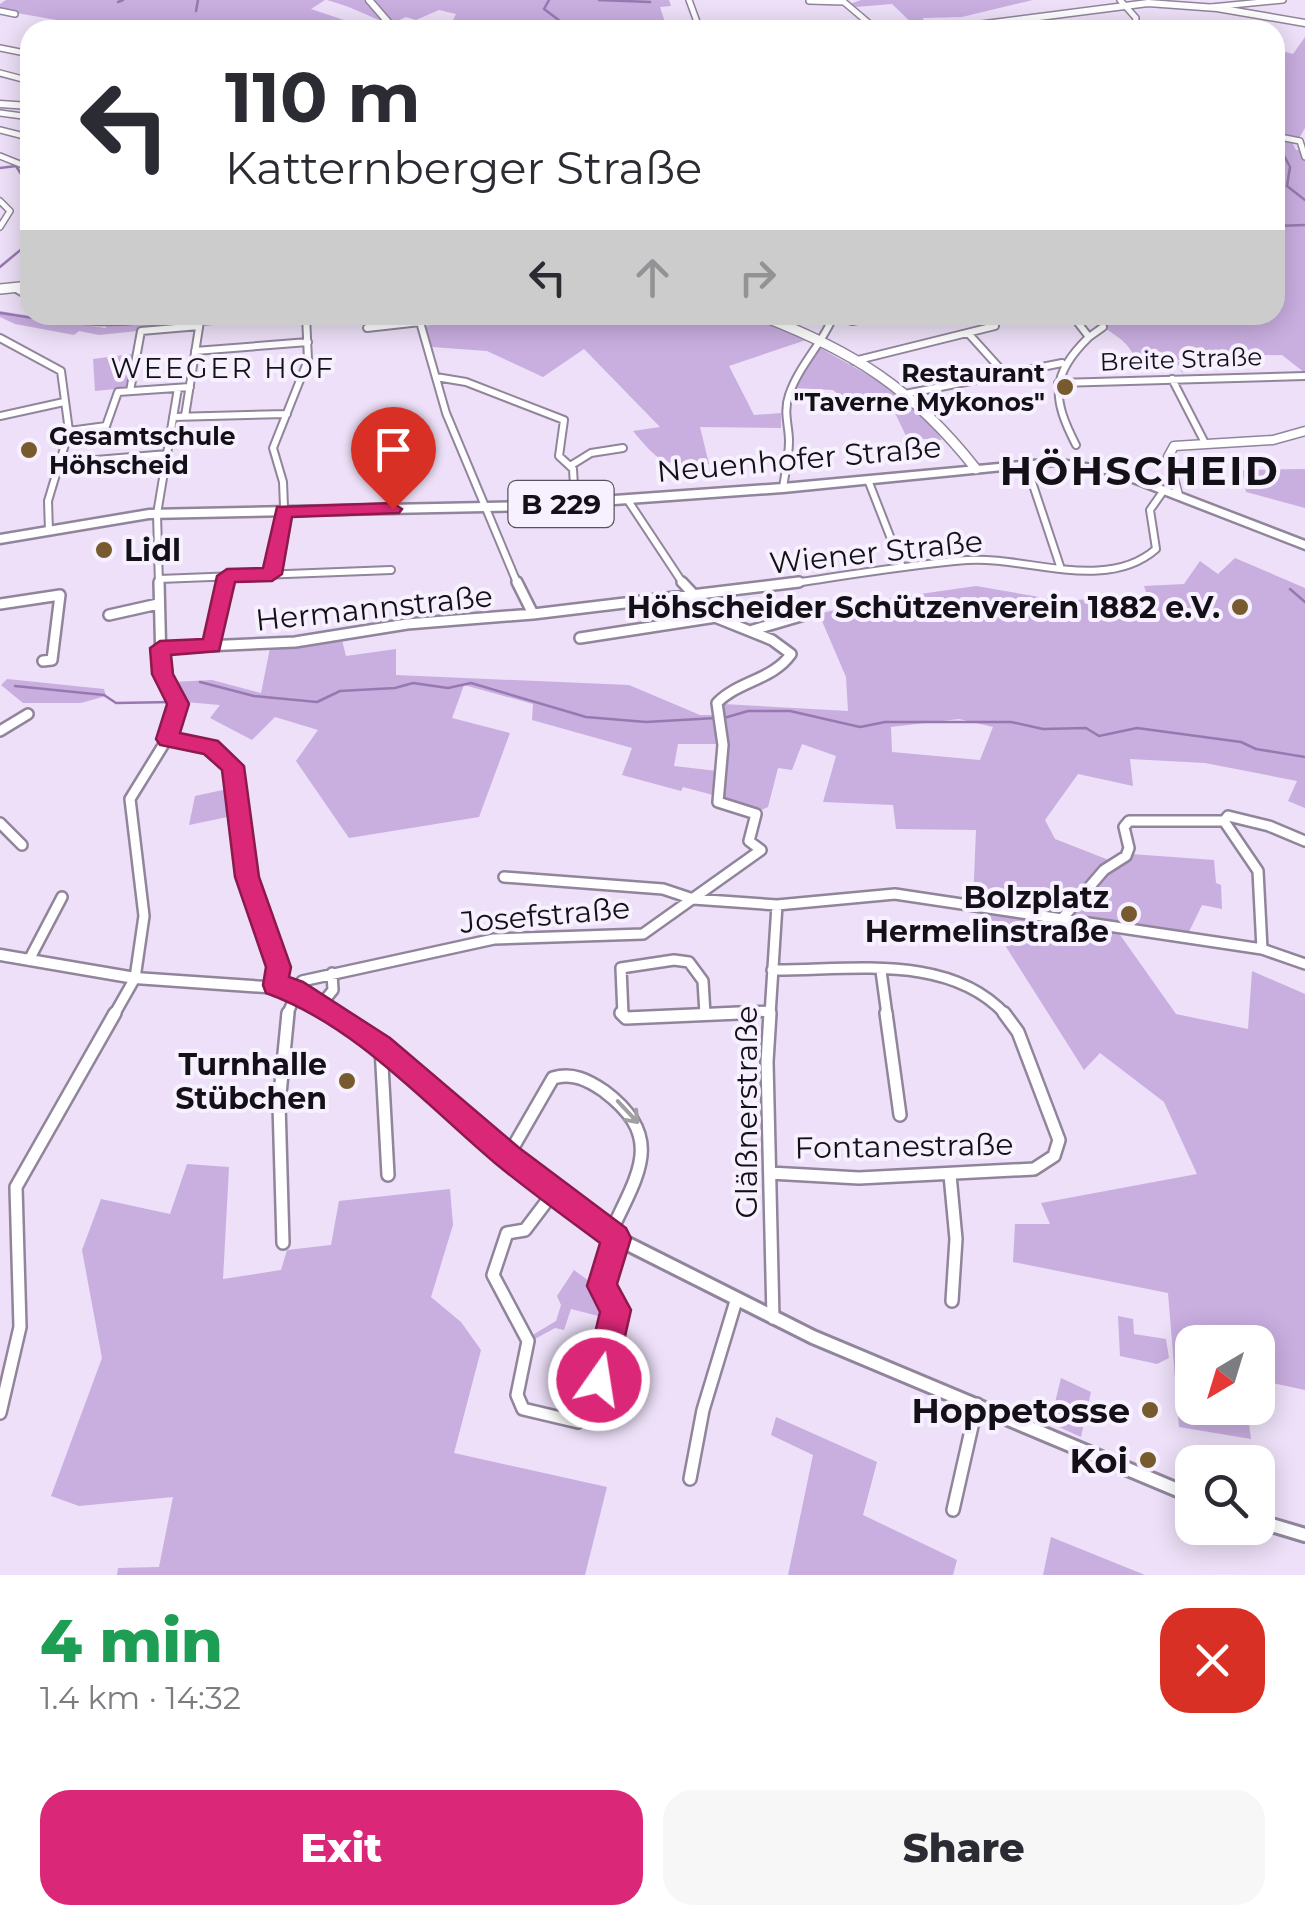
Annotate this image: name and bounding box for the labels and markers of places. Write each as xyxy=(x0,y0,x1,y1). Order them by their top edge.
place label: Restaurant "Taverne Mykonos" xyxy=(794,358,1045,417)
marker: Restaurant "Taverne Mykonos" xyxy=(1054,376,1076,398)
pin xyxy=(351,407,436,510)
place label: Gesamtschule Höhscheid xyxy=(49,421,236,480)
marker: Gesamtschule Höhscheid xyxy=(18,439,40,461)
place label: Lidl xyxy=(124,532,181,569)
marker: Lidl xyxy=(93,539,115,561)
place label: Höhscheider Schützenverein 1882 e.V. xyxy=(627,589,1220,626)
marker: Höhscheider Schützenverein 1882 e.V. xyxy=(1229,596,1251,618)
place label: Bolzplatz Hermelinstraße xyxy=(865,879,1109,950)
marker: Bolzplatz Hermelinstraße xyxy=(1118,903,1140,925)
place label: Turnhalle Stübchen xyxy=(175,1046,327,1117)
marker: Turnhalle Stübchen xyxy=(336,1070,358,1092)
place label: Hoppetosse xyxy=(912,1389,1130,1432)
marker: Hoppetosse xyxy=(1139,1399,1161,1421)
place label: Koi xyxy=(1069,1439,1128,1482)
marker: Koi xyxy=(1137,1449,1159,1471)

